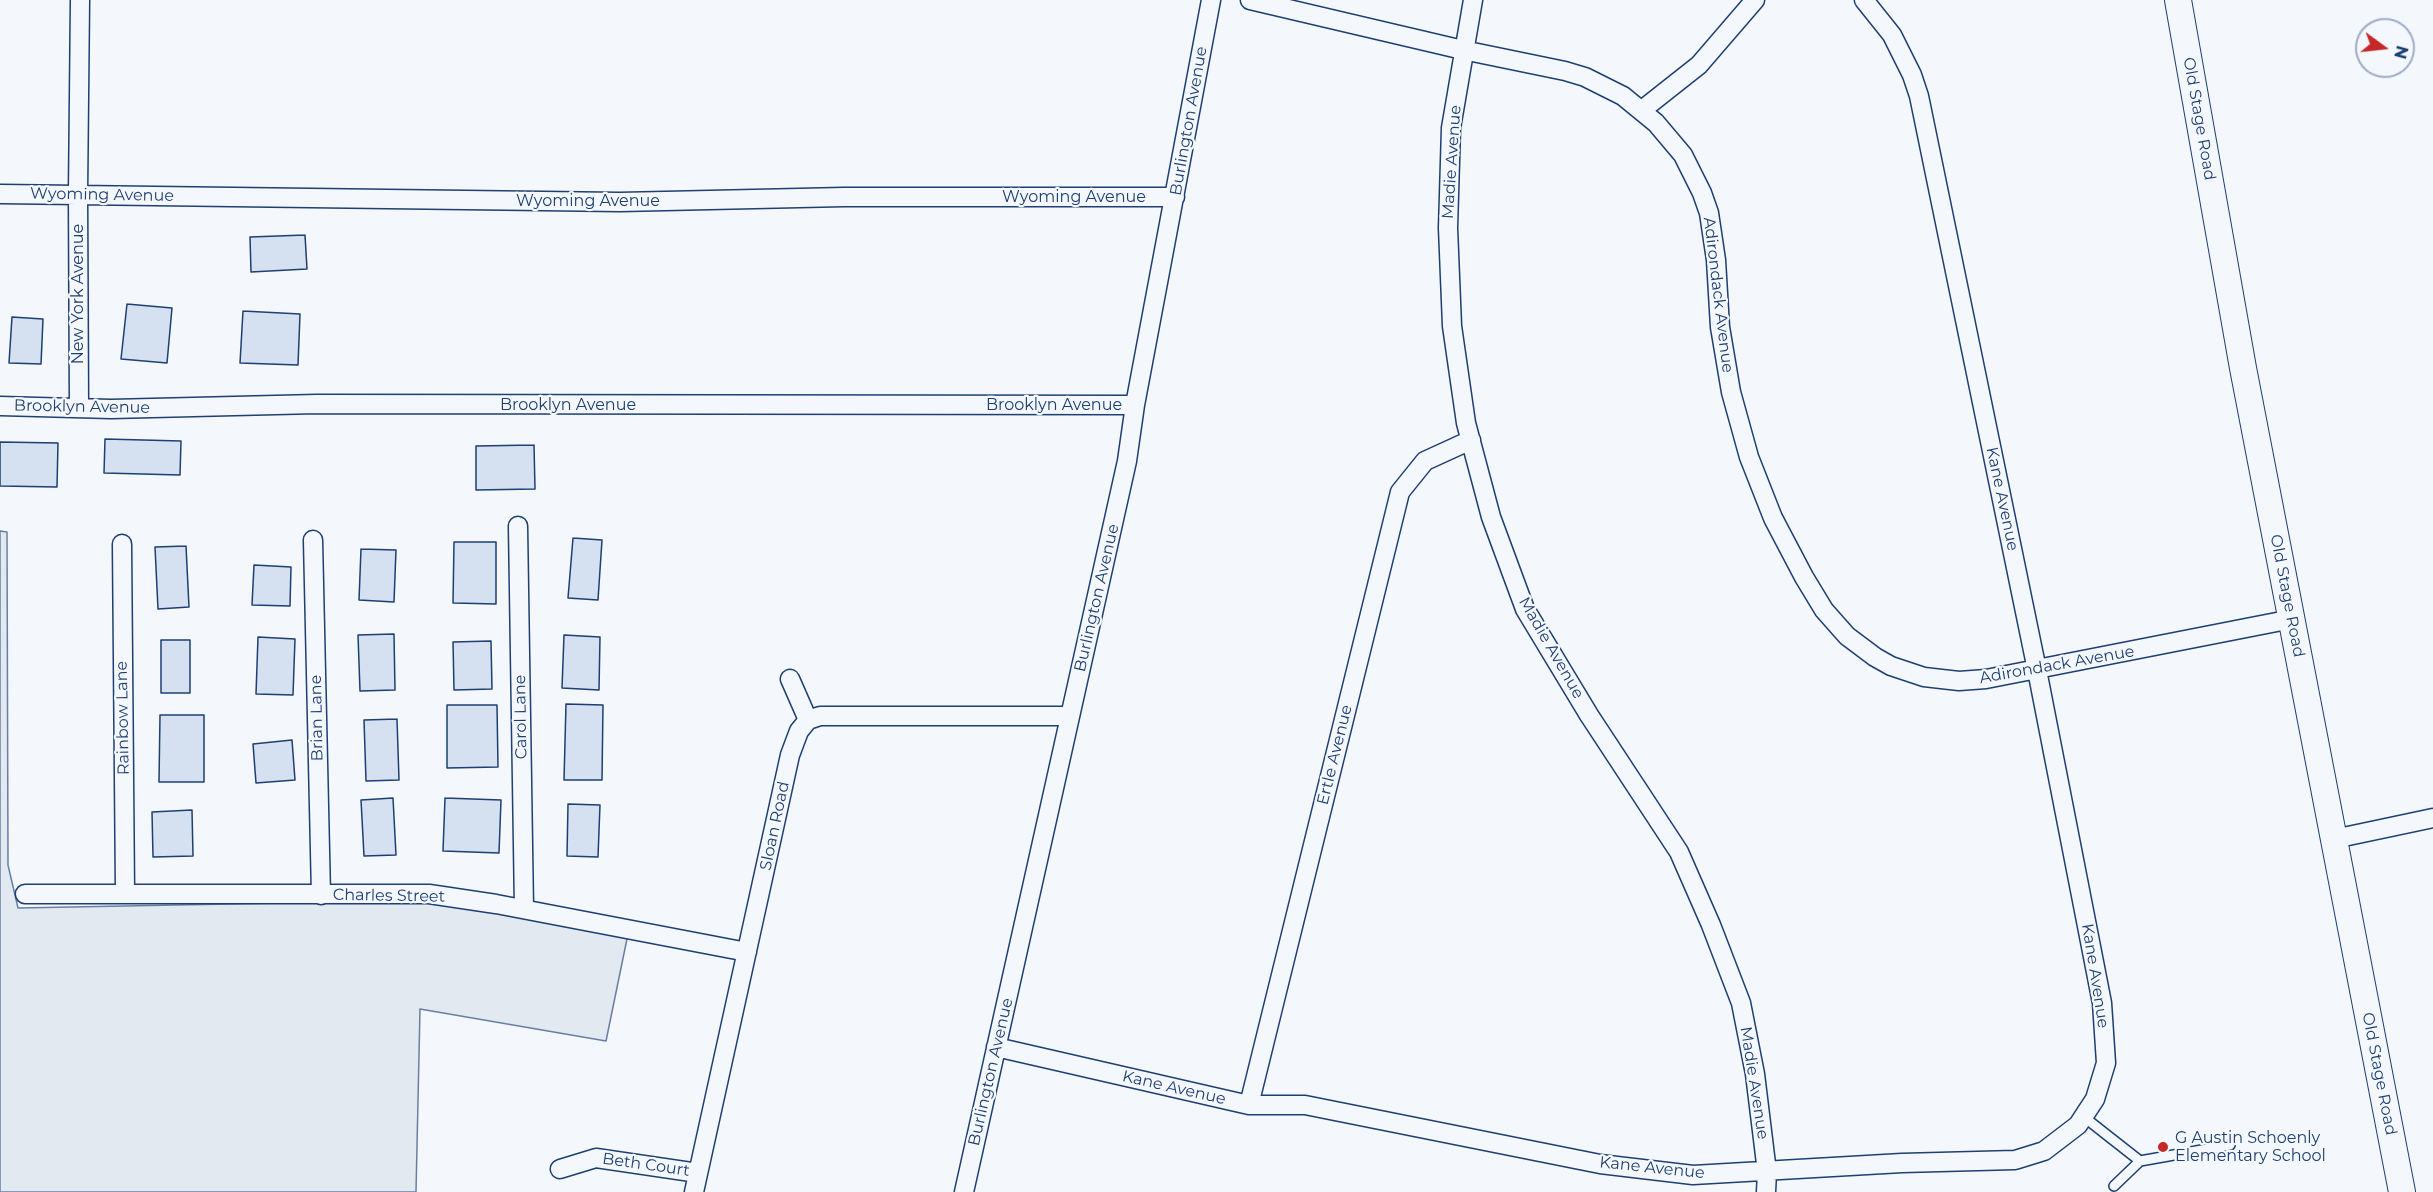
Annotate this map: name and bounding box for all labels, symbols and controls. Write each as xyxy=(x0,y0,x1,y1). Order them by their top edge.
north arrow xyxy=(2355,18,2415,78)
text: N xyxy=(2390,44,2412,61)
street label: Burlington Avenue xyxy=(1166,45,1212,197)
street label: Old Stage Road xyxy=(2179,56,2219,182)
street label: Madie Avenue xyxy=(1438,104,1466,220)
street label: Wyoming Avenue xyxy=(30,184,174,206)
street label: Wyoming Avenue xyxy=(1002,187,1146,207)
street label: Wyoming Avenue xyxy=(516,191,660,211)
street label: Adirondack Avenue xyxy=(1699,216,1737,374)
street label: New York Avenue xyxy=(68,224,88,364)
street label: Brooklyn Avenue xyxy=(500,395,636,415)
street label: Brooklyn Avenue xyxy=(986,395,1122,415)
street label: Brooklyn Avenue xyxy=(14,396,150,418)
street label: Kane Avenue xyxy=(1982,445,2022,553)
street label: Burlington Avenue xyxy=(1071,522,1123,674)
street label: Old Stage Road xyxy=(2266,533,2308,659)
street label: Madie Avenue xyxy=(1514,594,1588,702)
street label: Adirondack Avenue xyxy=(1978,642,2136,688)
street label: Rainbow Lane xyxy=(112,661,134,775)
street label: Carol Lane xyxy=(511,674,531,760)
street label: Brian Lane xyxy=(307,675,327,761)
street label: Ertle Avenue xyxy=(1313,703,1357,807)
street label: Sloan Road xyxy=(756,780,794,872)
street label: Charles Street xyxy=(333,885,445,907)
street label: Kane Avenue xyxy=(2077,922,2113,1030)
street label: Burlington Avenue xyxy=(965,996,1017,1148)
street label: Old Stage Road xyxy=(2358,1011,2400,1137)
street label: Madie Avenue xyxy=(1736,1025,1772,1141)
street label: Kane Avenue xyxy=(1120,1067,1228,1109)
place label: G Austin Schoenly Elementary School xyxy=(2175,1128,2326,1166)
marker: G Austin Schoenly Elementary School xyxy=(2156,1140,2170,1154)
street label: Beth Court xyxy=(601,1149,691,1181)
street label: Kane Avenue xyxy=(1598,1153,1706,1183)

